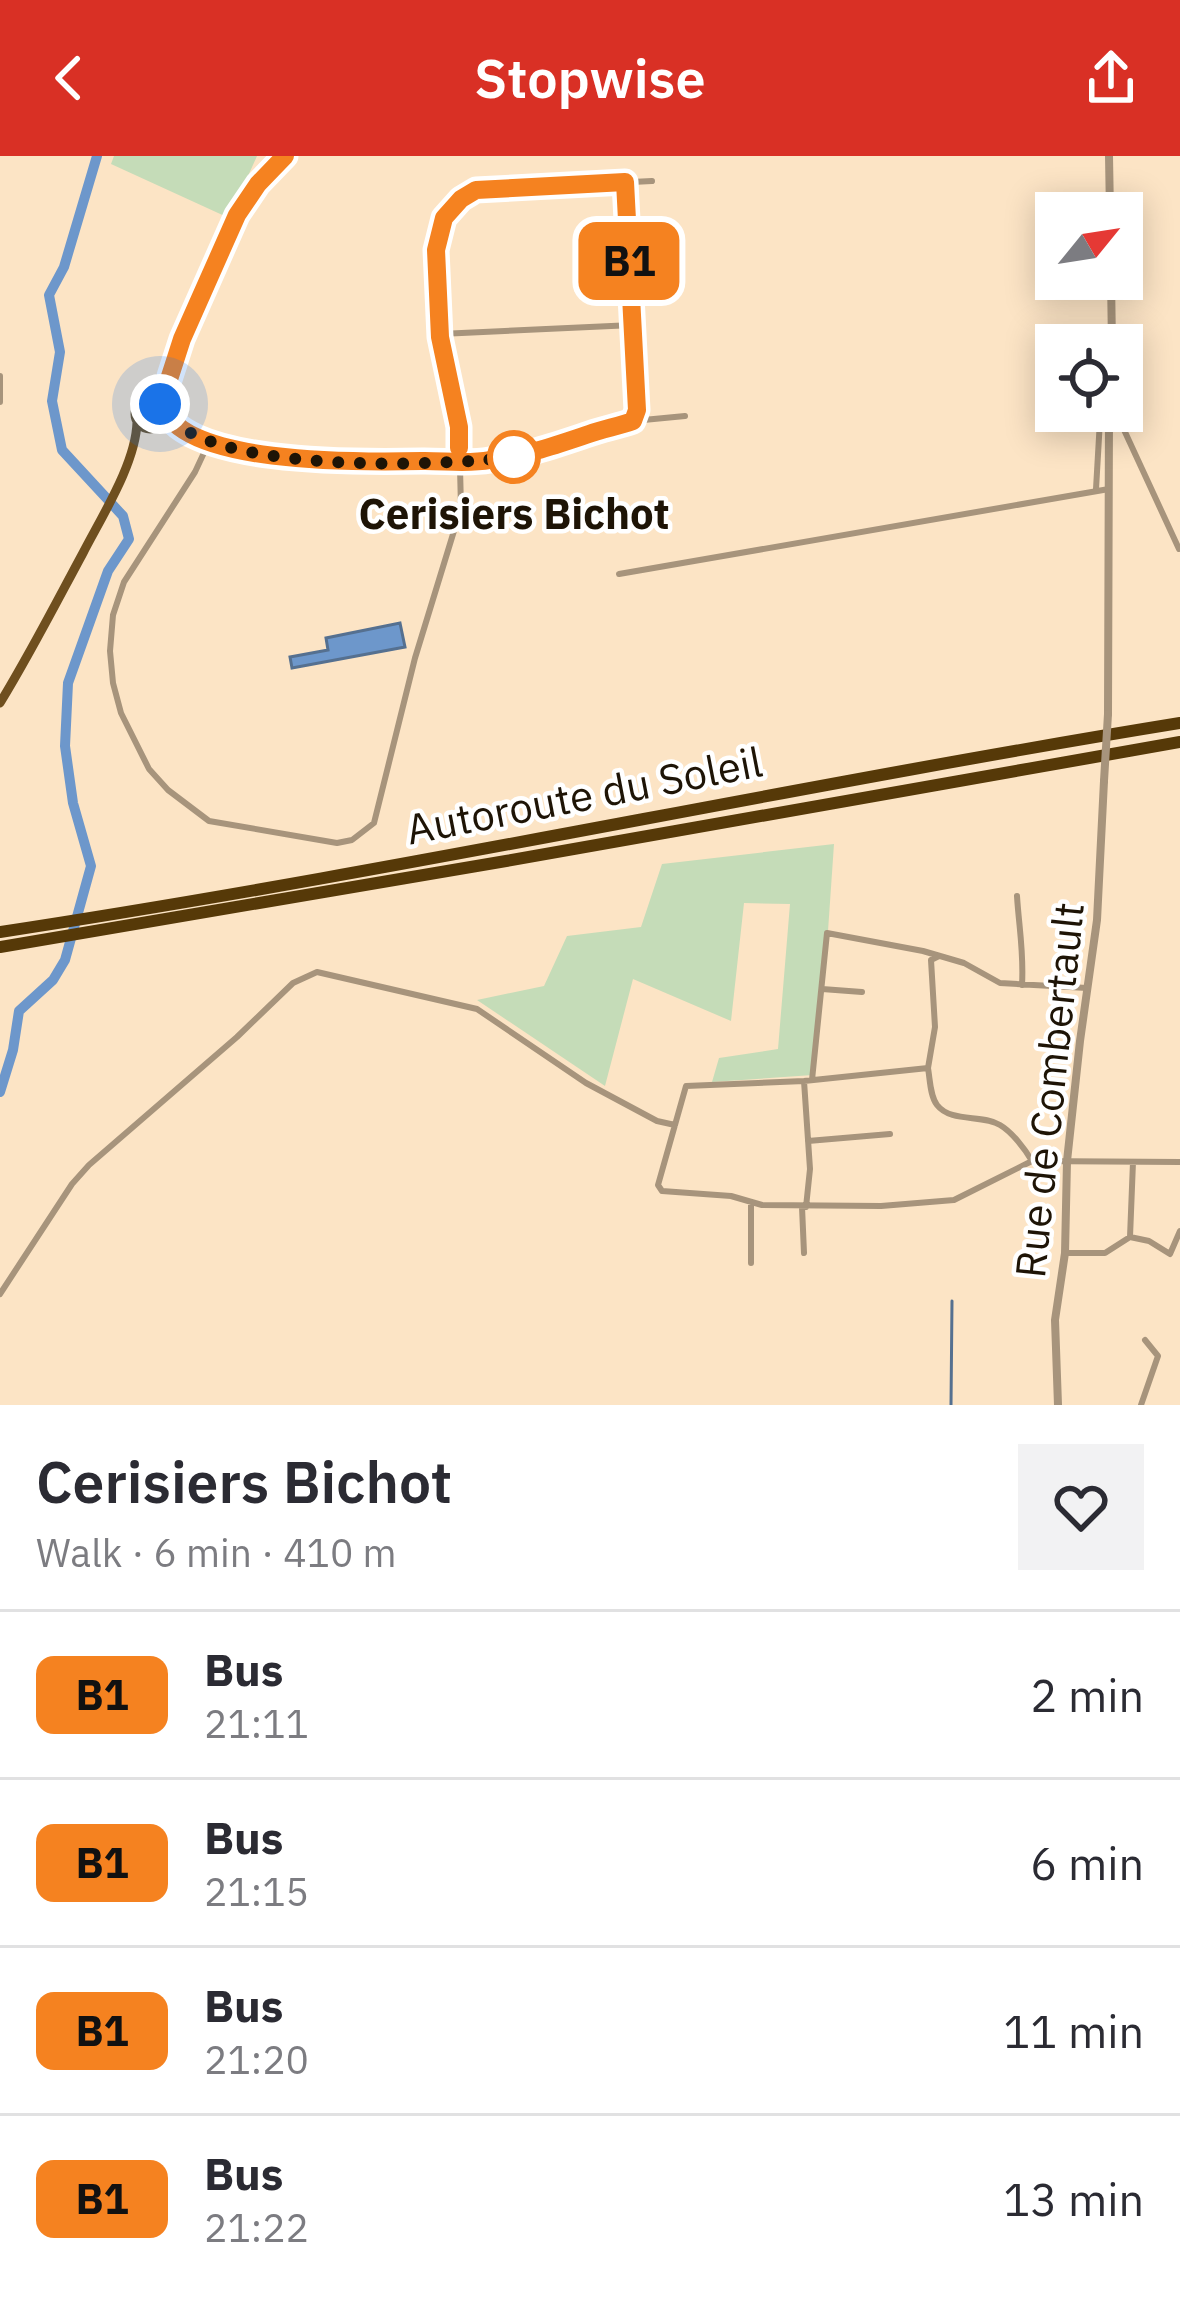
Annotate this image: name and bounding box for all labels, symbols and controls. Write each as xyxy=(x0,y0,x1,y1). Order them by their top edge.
text: Stopwise xyxy=(474,43,706,113)
icon: back xyxy=(36,45,102,111)
icon: share xyxy=(1078,45,1144,111)
north arrow xyxy=(1035,192,1143,300)
map controls xyxy=(1035,192,1143,432)
line badge: B1 xyxy=(575,222,683,300)
text: B1 xyxy=(602,233,656,288)
button: locate xyxy=(1035,324,1143,432)
your location xyxy=(130,374,190,434)
marker: Cerisiers Bichot xyxy=(489,432,539,482)
place label: Cerisiers Bichot xyxy=(358,486,670,541)
street label: Autoroute du Soleil xyxy=(401,734,767,856)
street label: Rue de Combertault xyxy=(1002,900,1096,1280)
button: heart xyxy=(1018,1444,1144,1570)
text: Cerisiers Bichot xyxy=(36,1445,452,1519)
text: Walk · 6 min · 410 m xyxy=(36,1527,397,1578)
text: Bus xyxy=(204,1640,284,1698)
text: 2 min xyxy=(1030,1666,1144,1724)
text: B1 xyxy=(75,1667,129,1722)
text: 21:11 xyxy=(204,1698,309,1749)
text: Bus xyxy=(204,1808,284,1866)
text: 6 min xyxy=(1030,1834,1144,1892)
text: B1 xyxy=(75,1835,129,1890)
text: 21:15 xyxy=(204,1866,309,1917)
text: Bus xyxy=(204,1976,284,2034)
text: 11 min xyxy=(1003,2002,1144,2060)
text: B1 xyxy=(75,2003,129,2058)
text: 21:20 xyxy=(204,2034,309,2085)
text: Bus xyxy=(204,2144,284,2202)
text: 13 min xyxy=(1003,2170,1144,2228)
text: B1 xyxy=(75,2171,129,2226)
text: 21:22 xyxy=(204,2202,309,2253)

